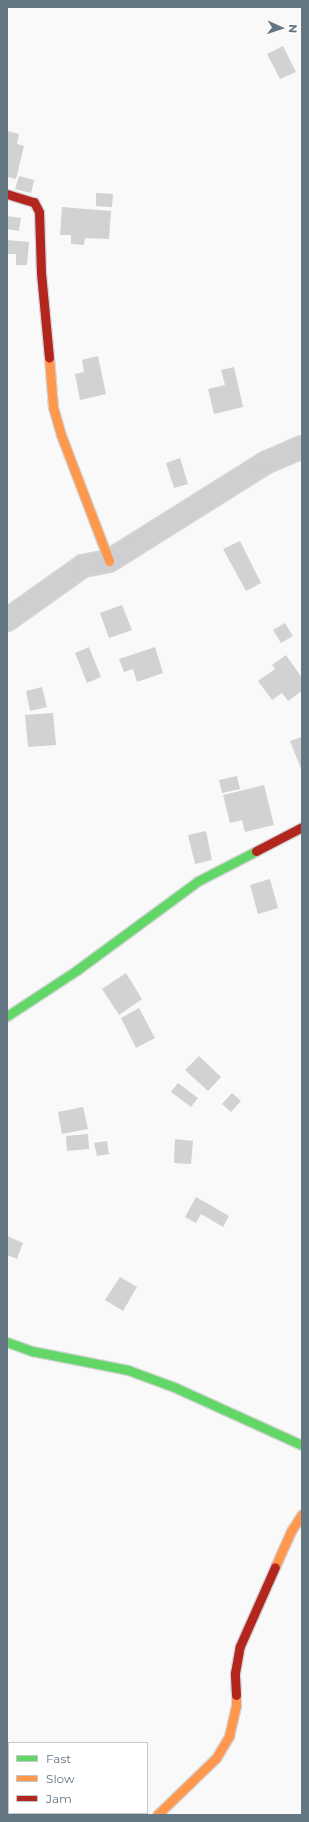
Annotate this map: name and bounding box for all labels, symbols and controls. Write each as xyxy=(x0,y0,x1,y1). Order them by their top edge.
north arrow xyxy=(261,8,301,48)
text: N xyxy=(286,24,300,33)
legend xyxy=(8,1742,148,1814)
text: Fast xyxy=(46,1751,71,1766)
text: Slow xyxy=(46,1771,75,1786)
text: Jam xyxy=(46,1791,72,1806)

